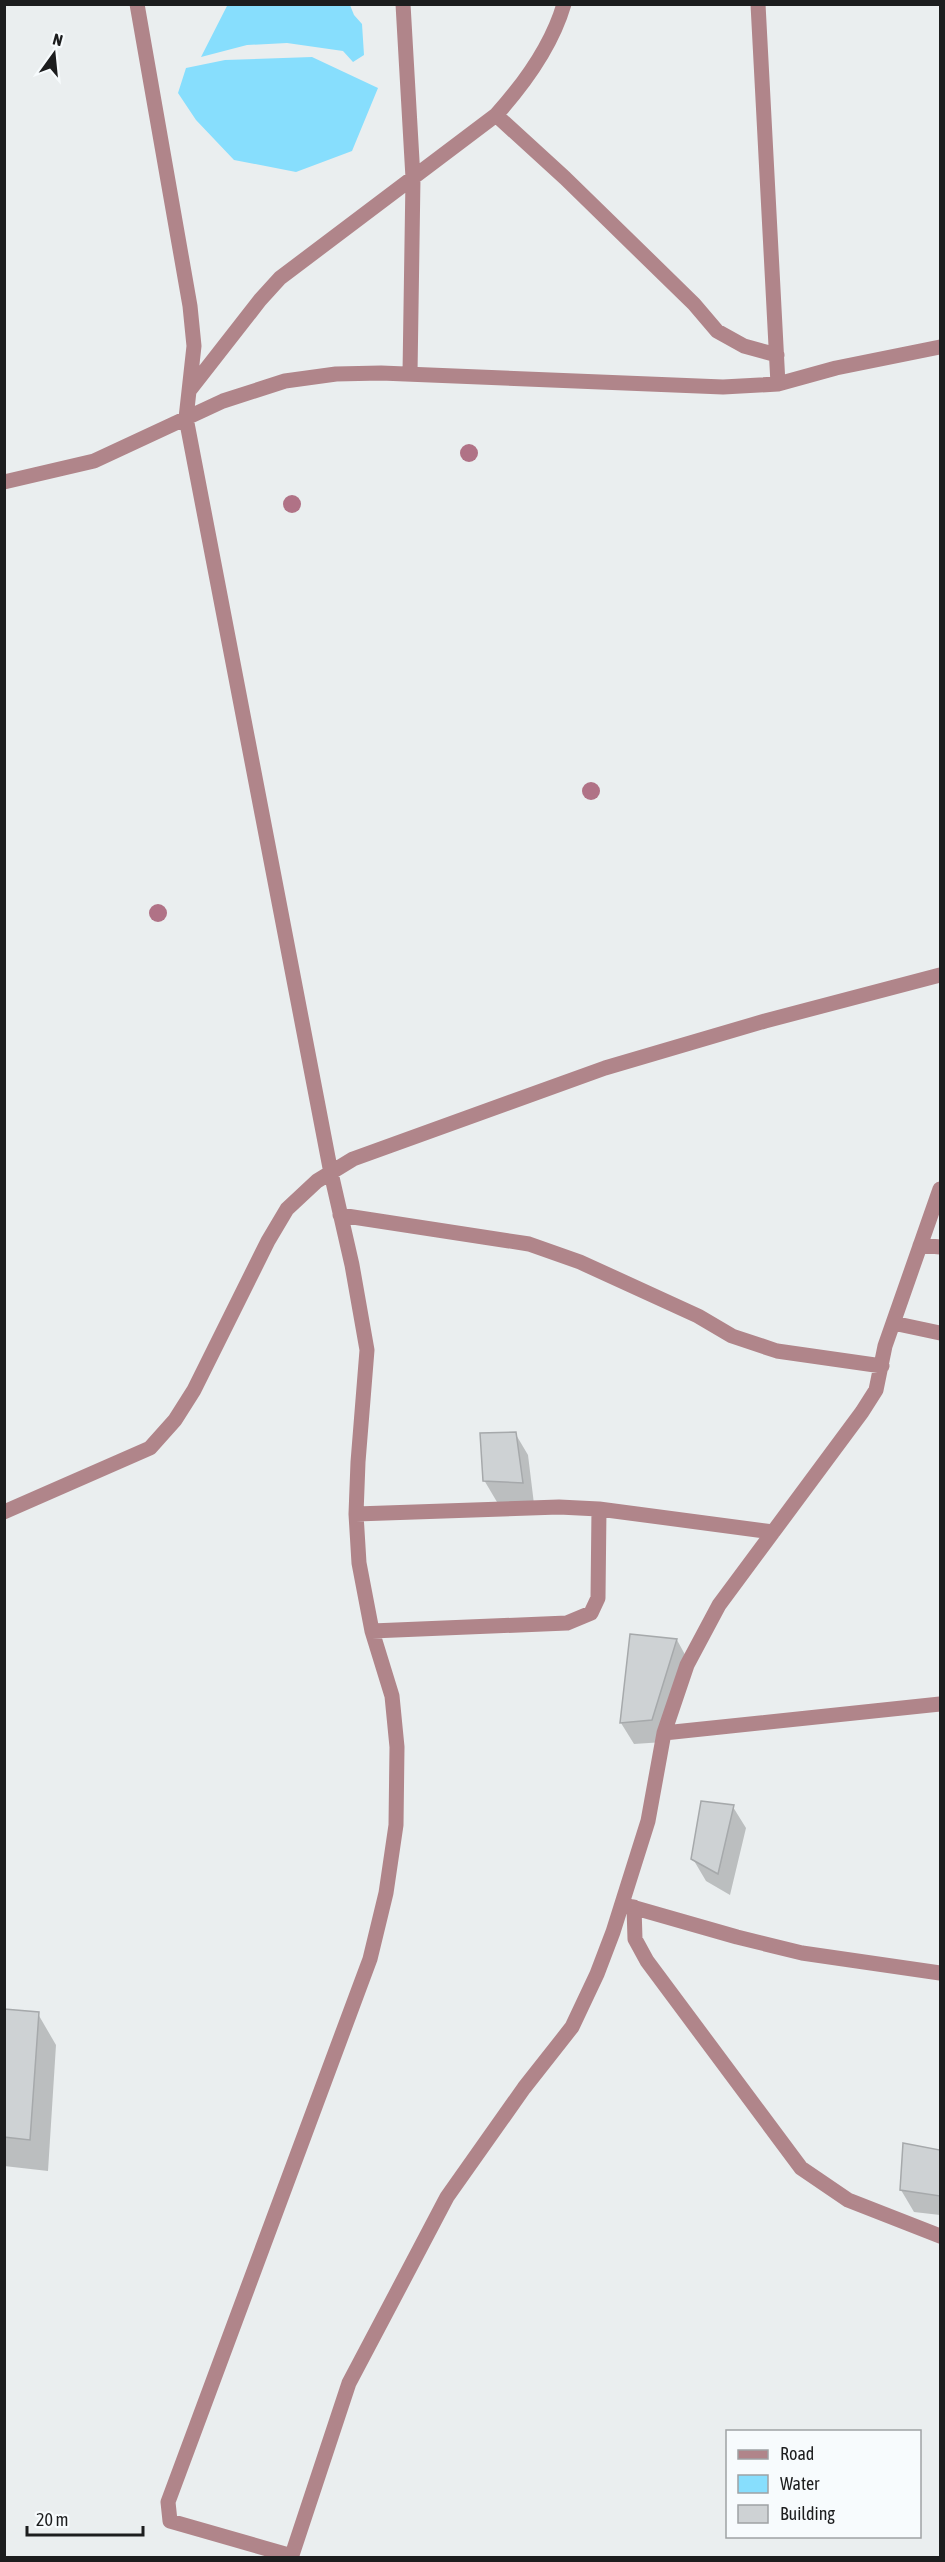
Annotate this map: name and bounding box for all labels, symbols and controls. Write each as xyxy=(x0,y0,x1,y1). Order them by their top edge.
north arrow xyxy=(24,24,84,84)
text: N xyxy=(51,30,65,49)
legend xyxy=(726,2430,921,2538)
text: Road xyxy=(780,2443,814,2464)
text: Water xyxy=(780,2473,820,2494)
scale bar xyxy=(27,2499,142,2537)
text: Building xyxy=(780,2503,835,2524)
text: 20 m xyxy=(36,2509,68,2530)

